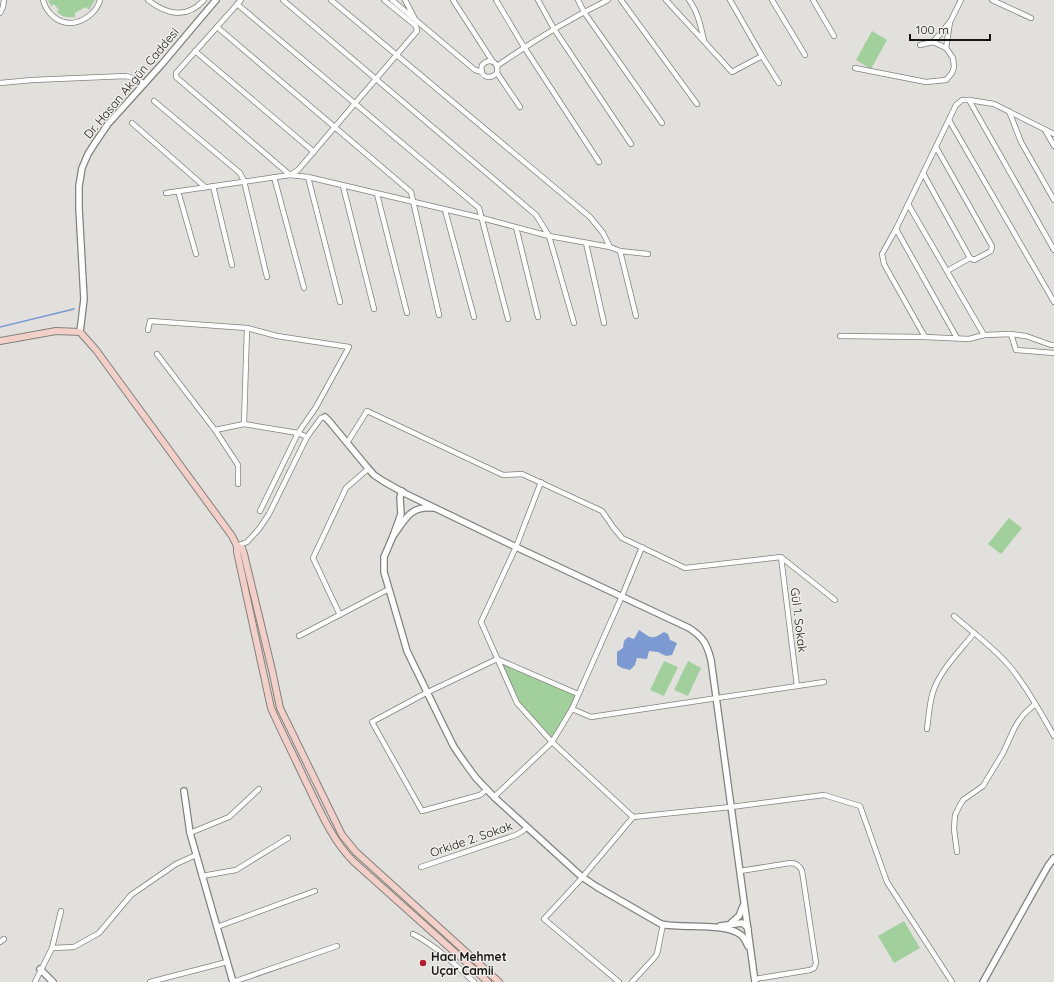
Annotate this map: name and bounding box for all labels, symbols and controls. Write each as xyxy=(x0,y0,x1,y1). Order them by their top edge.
scale bar xyxy=(910,16,990,42)
text: 100 m xyxy=(916,22,949,37)
street label: Dr. Hasan Akgün Caddesi xyxy=(80,25,182,141)
street label: Gül 1. Sokak xyxy=(788,587,810,653)
street label: Orkide 2. Sokak xyxy=(428,818,514,860)
place label: Hacı Mehmet Uçar Camii xyxy=(431,949,507,978)
marker: Hacı Mehmet Uçar Camii xyxy=(418,958,428,968)

